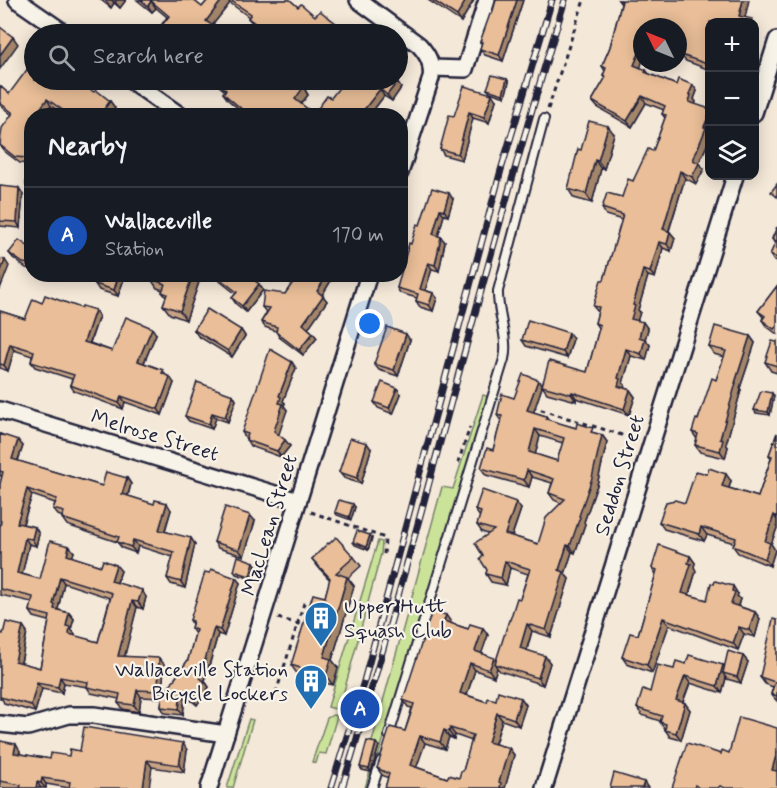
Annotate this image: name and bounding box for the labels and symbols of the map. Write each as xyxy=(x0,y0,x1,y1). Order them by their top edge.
north arrow xyxy=(633,18,687,72)
your location xyxy=(355,309,384,338)
street label: Melrose Street xyxy=(87,403,222,469)
street label: Seddon Street xyxy=(588,411,652,539)
street label: MacLean Street xyxy=(235,451,305,599)
place label: Upper Hutt Squash Club xyxy=(344,593,452,645)
building icon: Upper Hutt Squash Club xyxy=(303,600,339,647)
place label: Wallaceville Station Bicycle Lockers xyxy=(115,656,288,708)
building icon: Wallaceville Station Bicycle Lockers xyxy=(293,663,329,710)
pin: A xyxy=(340,686,380,732)

